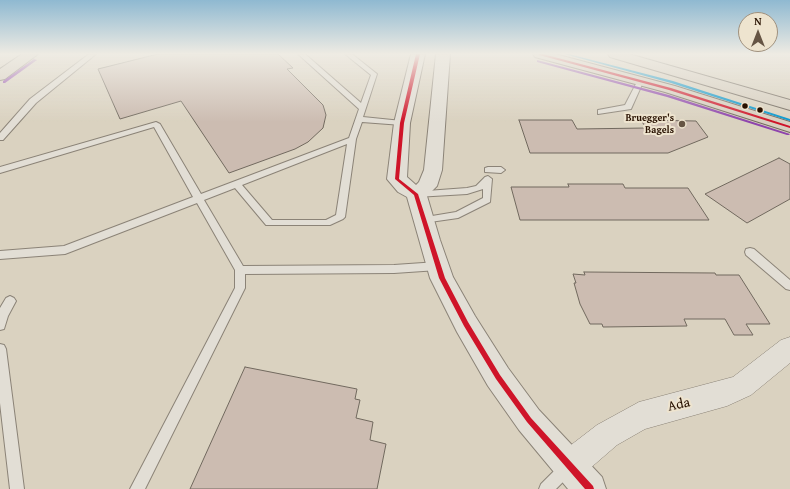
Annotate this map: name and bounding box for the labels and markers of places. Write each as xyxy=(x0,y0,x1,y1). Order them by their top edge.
unlabelled marker xyxy=(740,101,750,111)
unlabelled marker xyxy=(755,105,765,115)
place label: Bruegger's Bagels xyxy=(625,112,674,136)
marker: Bruegger's Bagels xyxy=(677,119,687,129)

